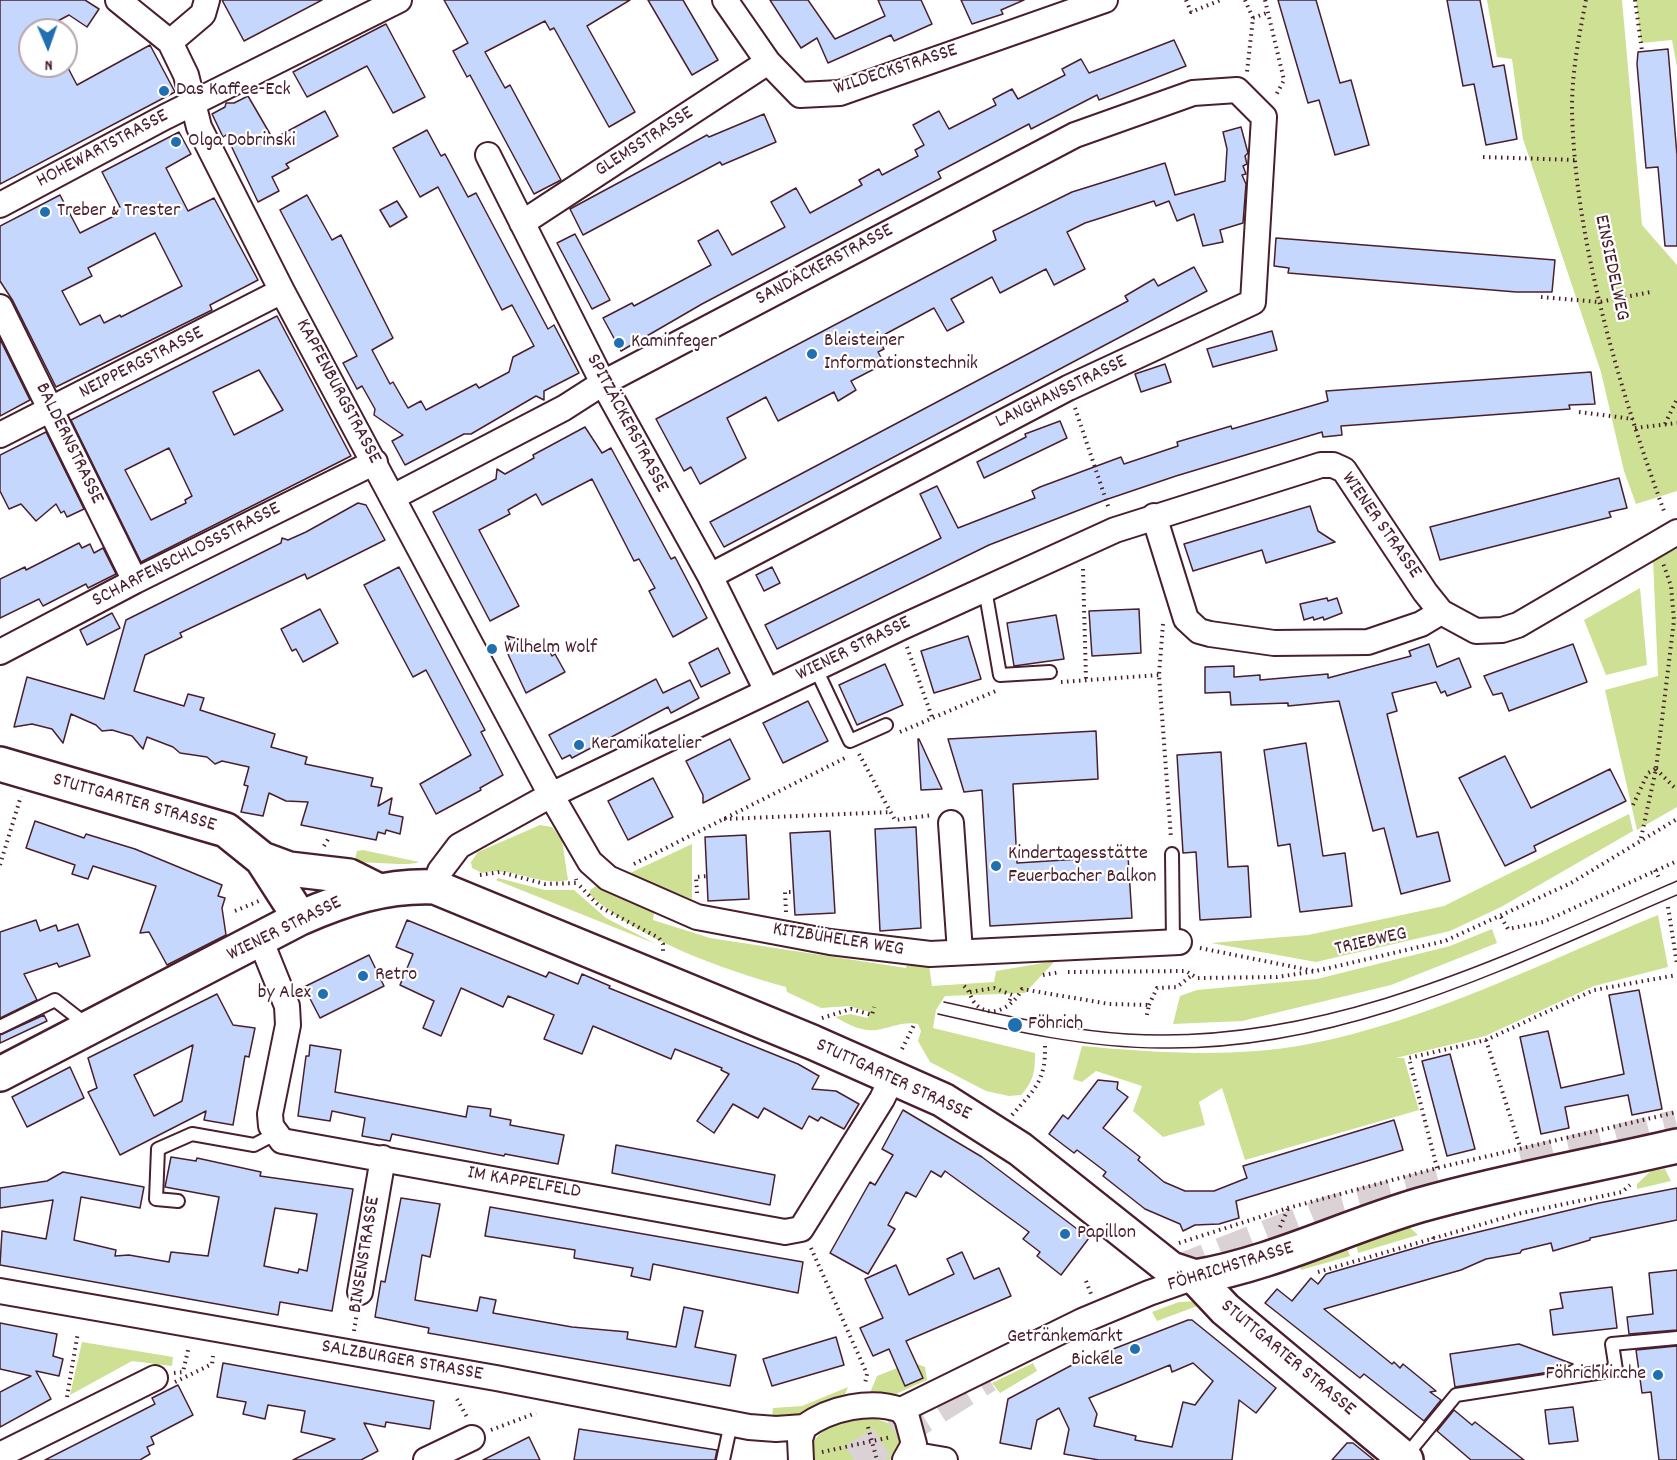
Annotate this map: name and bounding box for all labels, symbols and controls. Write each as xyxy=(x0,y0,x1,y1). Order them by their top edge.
north arrow xyxy=(18,18,78,78)
street label: WILDECKSTRASSE xyxy=(831,40,961,102)
text: N xyxy=(44,53,53,76)
place label: Das Kaffee-Eck xyxy=(176,79,291,103)
marker: Das Kaffee-Eck xyxy=(157,84,171,98)
street label: GLEMSSTRASSE xyxy=(591,102,699,184)
street label: HOHEWARTSTRASSE xyxy=(33,105,173,195)
place label: Olga Dobrinski xyxy=(188,130,295,154)
marker: Olga Dobrinski xyxy=(169,135,183,149)
place label: Treber & Trester xyxy=(57,200,180,224)
marker: Treber & Trester xyxy=(38,205,52,219)
street label: EINSIEDELWEG xyxy=(1587,213,1633,323)
street label: SANDÄCKERSTRASSE xyxy=(752,220,898,312)
street label: KAPFENBURGSTRASSE xyxy=(289,316,385,468)
street label: NEIPPERGSTRASSE xyxy=(76,322,208,406)
place label: Bleisteiner Informationstechnik xyxy=(824,330,978,377)
place label: Kaminfeger xyxy=(631,331,717,355)
marker: Kaminfeger xyxy=(612,336,626,350)
marker: Bleisteiner Informationstechnik xyxy=(805,347,819,361)
street label: SPITZÄCKERSTRASSE xyxy=(579,351,673,497)
street label: LANGHANSSTRASSE xyxy=(992,351,1132,435)
street label: BALDERNSTRASSE xyxy=(28,380,108,508)
street label: WIENER STRASSE xyxy=(1335,468,1425,584)
street label: SCHARFENSCHLOSSSTRASSE xyxy=(89,498,285,614)
street label: WIENER STRASSE xyxy=(793,612,915,688)
place label: Wilhelm Wolf xyxy=(504,637,597,661)
marker: Wilhelm Wolf xyxy=(485,642,499,656)
place label: Keramikatelier xyxy=(591,733,702,757)
marker: Keramikatelier xyxy=(572,738,586,752)
street label: STUTTGARTER STRASSE xyxy=(50,769,218,839)
place label: Kindertagesstätte Feuerbacher Balkon xyxy=(1008,843,1157,890)
marker: Kindertagesstätte Feuerbacher Balkon xyxy=(989,859,1003,873)
street label: WIENER STRASSE xyxy=(224,892,346,968)
street label: KITZBÜHELER WEG xyxy=(771,919,905,963)
street label: TRIEBWEG xyxy=(1333,923,1409,963)
place label: Retro xyxy=(375,964,417,988)
marker: Retro xyxy=(356,969,370,983)
place label: by Alex xyxy=(258,982,311,1006)
marker: by Alex xyxy=(316,987,330,1001)
place label: Föhrich xyxy=(1028,1013,1083,1037)
marker: Föhrich xyxy=(1006,1016,1024,1034)
street label: STUTTGARTER STRASSE xyxy=(811,1034,975,1128)
street label: IM KAPPELFELD xyxy=(465,1162,583,1206)
street label: BINSENSTRASSE xyxy=(345,1195,387,1315)
place label: Papillon xyxy=(1077,1222,1136,1246)
marker: Papillon xyxy=(1058,1227,1072,1241)
street label: FÖHRICHSTRASSE xyxy=(1165,1237,1297,1299)
street label: STUTTGARTER STRASSE xyxy=(1215,1296,1359,1422)
place label: Getränkemarkt Bickele xyxy=(1007,1326,1123,1373)
street label: SALZBURGER STRASSE xyxy=(320,1336,484,1388)
marker: Getränkemarkt Bickele xyxy=(1128,1342,1142,1356)
place label: Föhrichkirche xyxy=(1545,1363,1646,1387)
marker: Föhrichkirche xyxy=(1651,1368,1665,1382)

